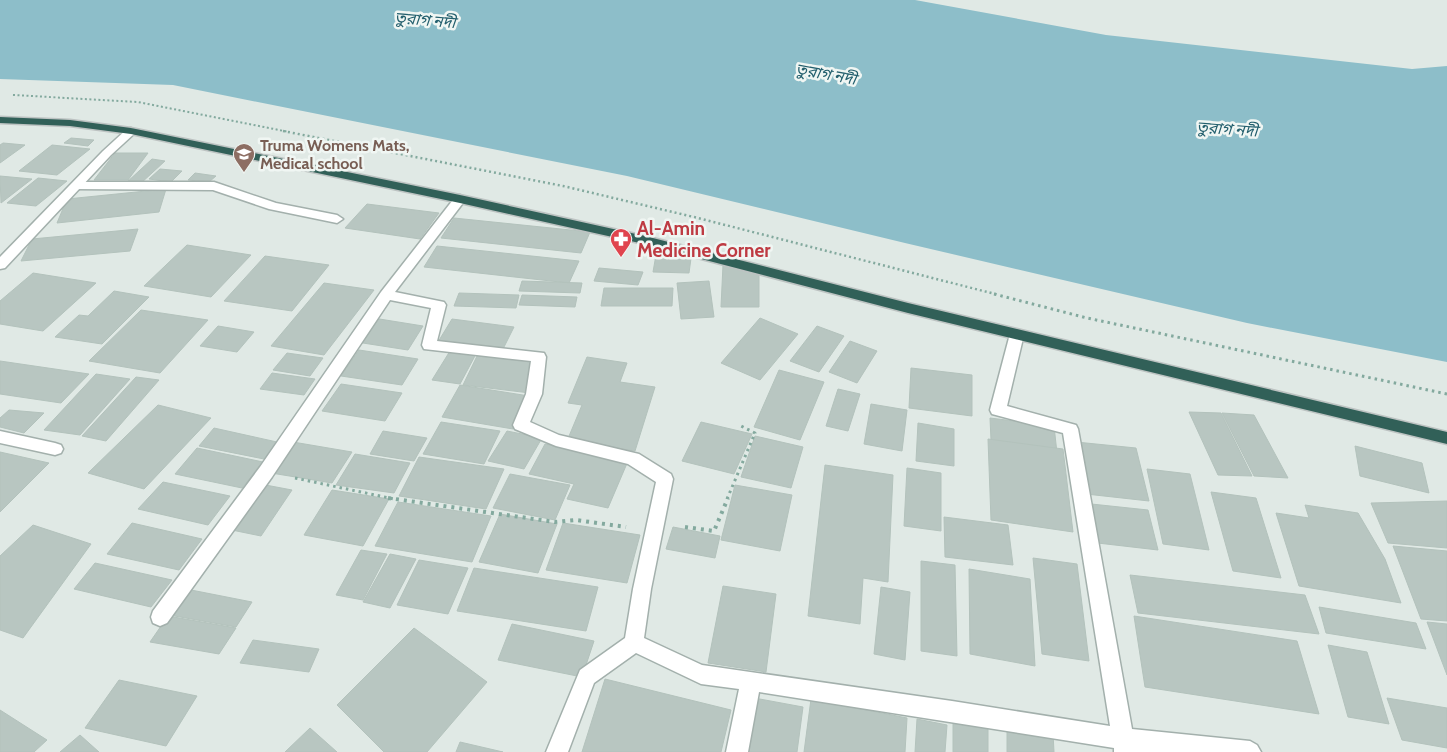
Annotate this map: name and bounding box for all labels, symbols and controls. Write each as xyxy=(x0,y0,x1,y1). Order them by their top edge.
water label: তুরাগ নদী xyxy=(394,8,459,32)
water label: তুরাগ নদী xyxy=(794,59,861,89)
water label: তুরাগ নদী xyxy=(1196,117,1261,141)
place label: Truma Womens Mats, Medical school xyxy=(260,136,409,173)
school or university icon: Truma Womens Mats, Medical school xyxy=(232,142,256,173)
place label: Al-Amin Medicine Corner xyxy=(637,217,771,262)
pharmacy icon: Al-Amin Medicine Corner xyxy=(609,227,633,258)

